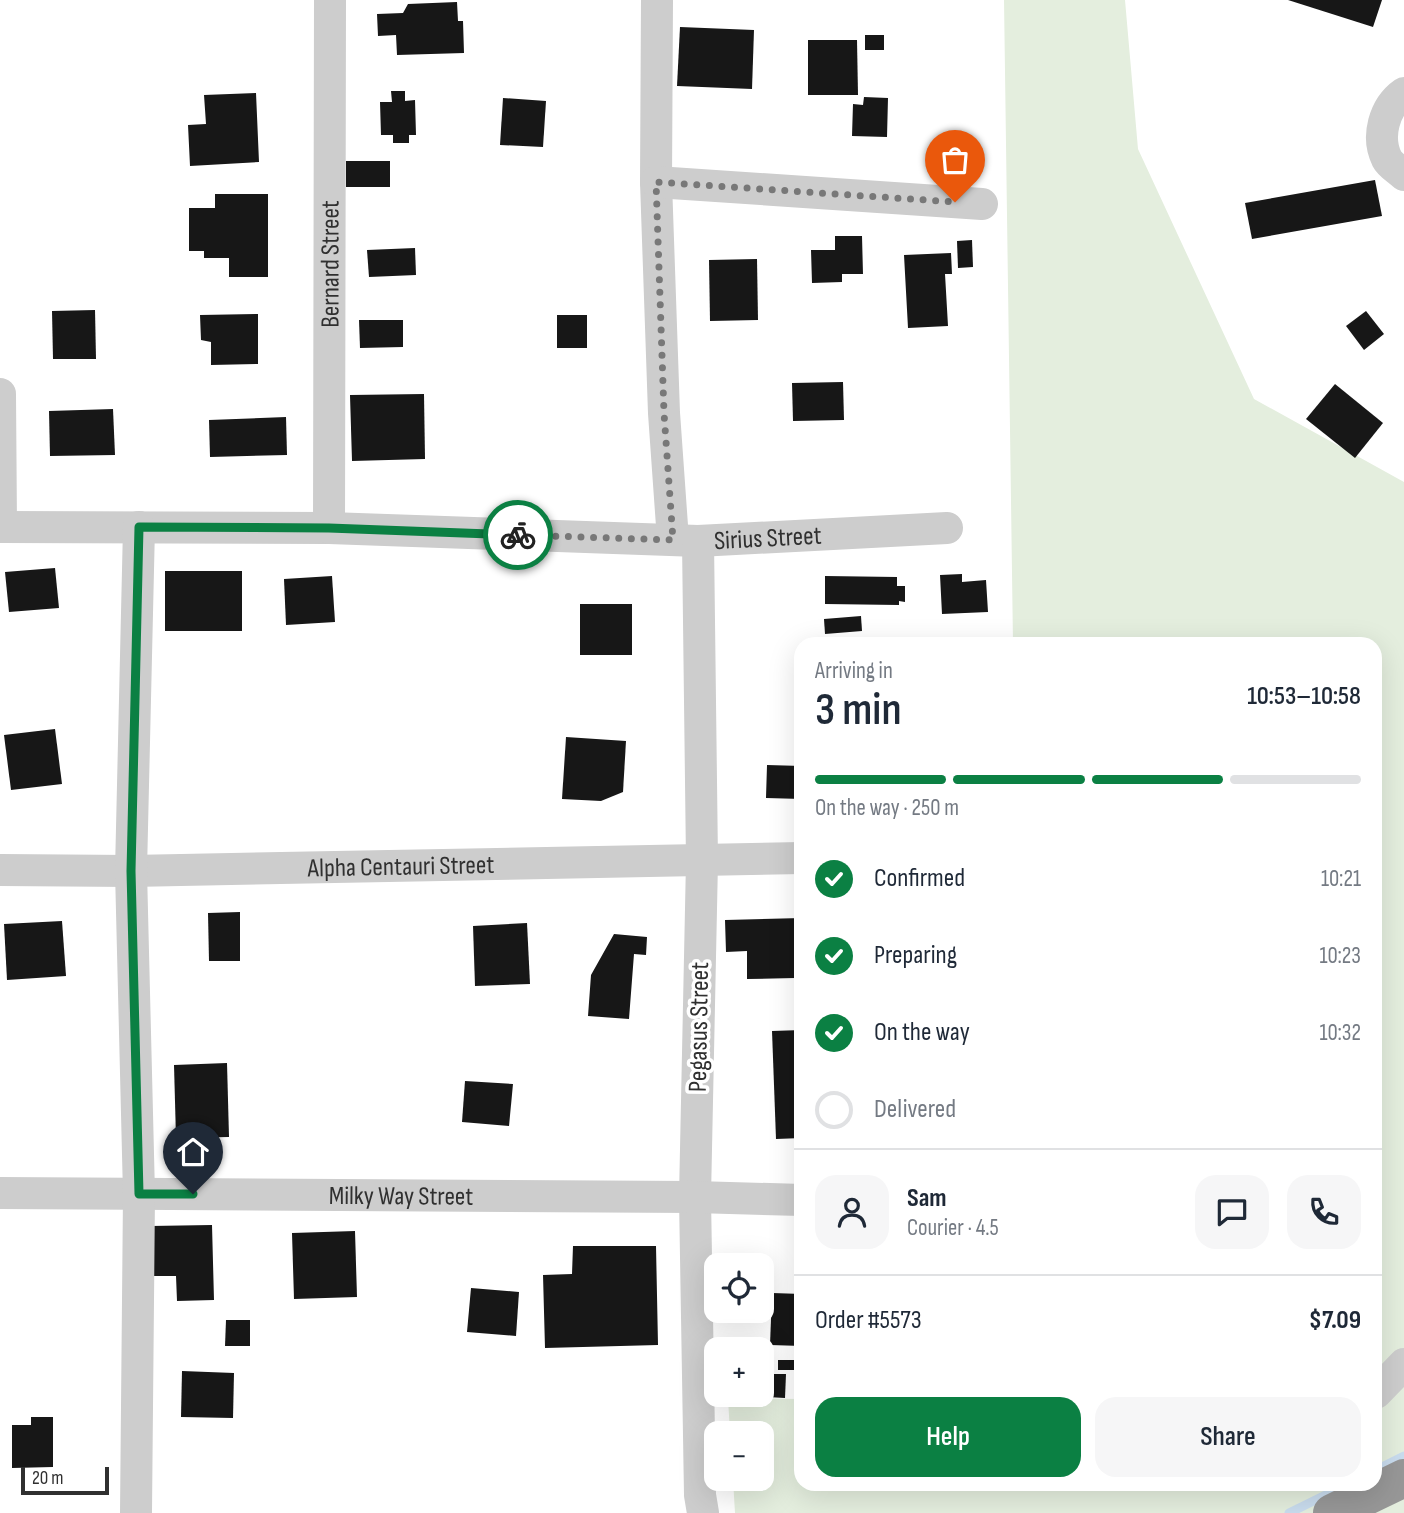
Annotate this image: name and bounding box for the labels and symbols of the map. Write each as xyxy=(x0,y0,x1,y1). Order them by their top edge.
pin xyxy=(925,130,985,202)
street label: Bernard Street xyxy=(315,200,347,328)
courier xyxy=(483,500,553,570)
street label: Sirius Street xyxy=(713,521,822,557)
street label: Alpha Centauri Street xyxy=(306,850,495,885)
street label: Pegasus Street xyxy=(683,962,716,1092)
pin xyxy=(163,1122,223,1194)
street label: Milky Way Street xyxy=(329,1181,473,1213)
scale bar xyxy=(21,1464,108,1496)

